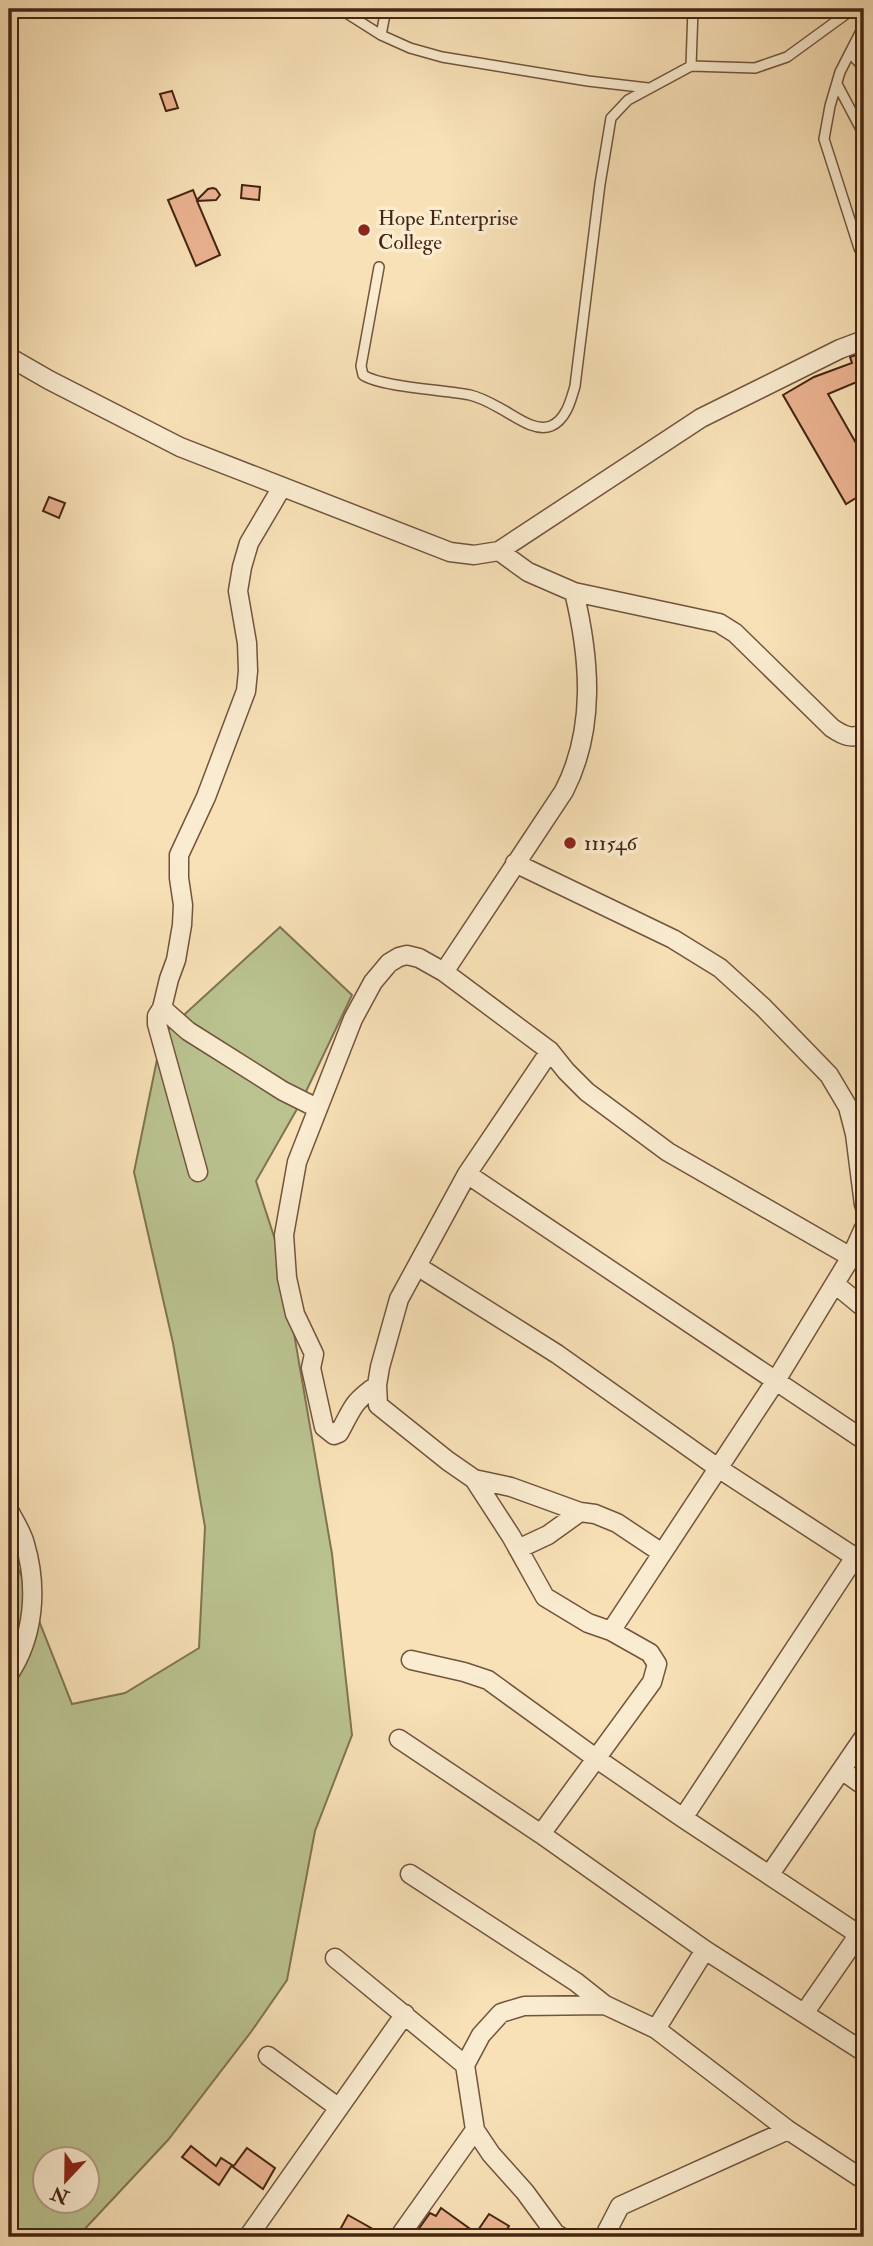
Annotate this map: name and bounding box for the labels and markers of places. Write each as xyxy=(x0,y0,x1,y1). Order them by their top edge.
place label: Hope Enterprise College xyxy=(378,205,518,256)
marker: Hope Enterprise College xyxy=(356,222,372,238)
place label: 111546 xyxy=(584,830,638,857)
marker: 111546 xyxy=(562,835,578,851)

